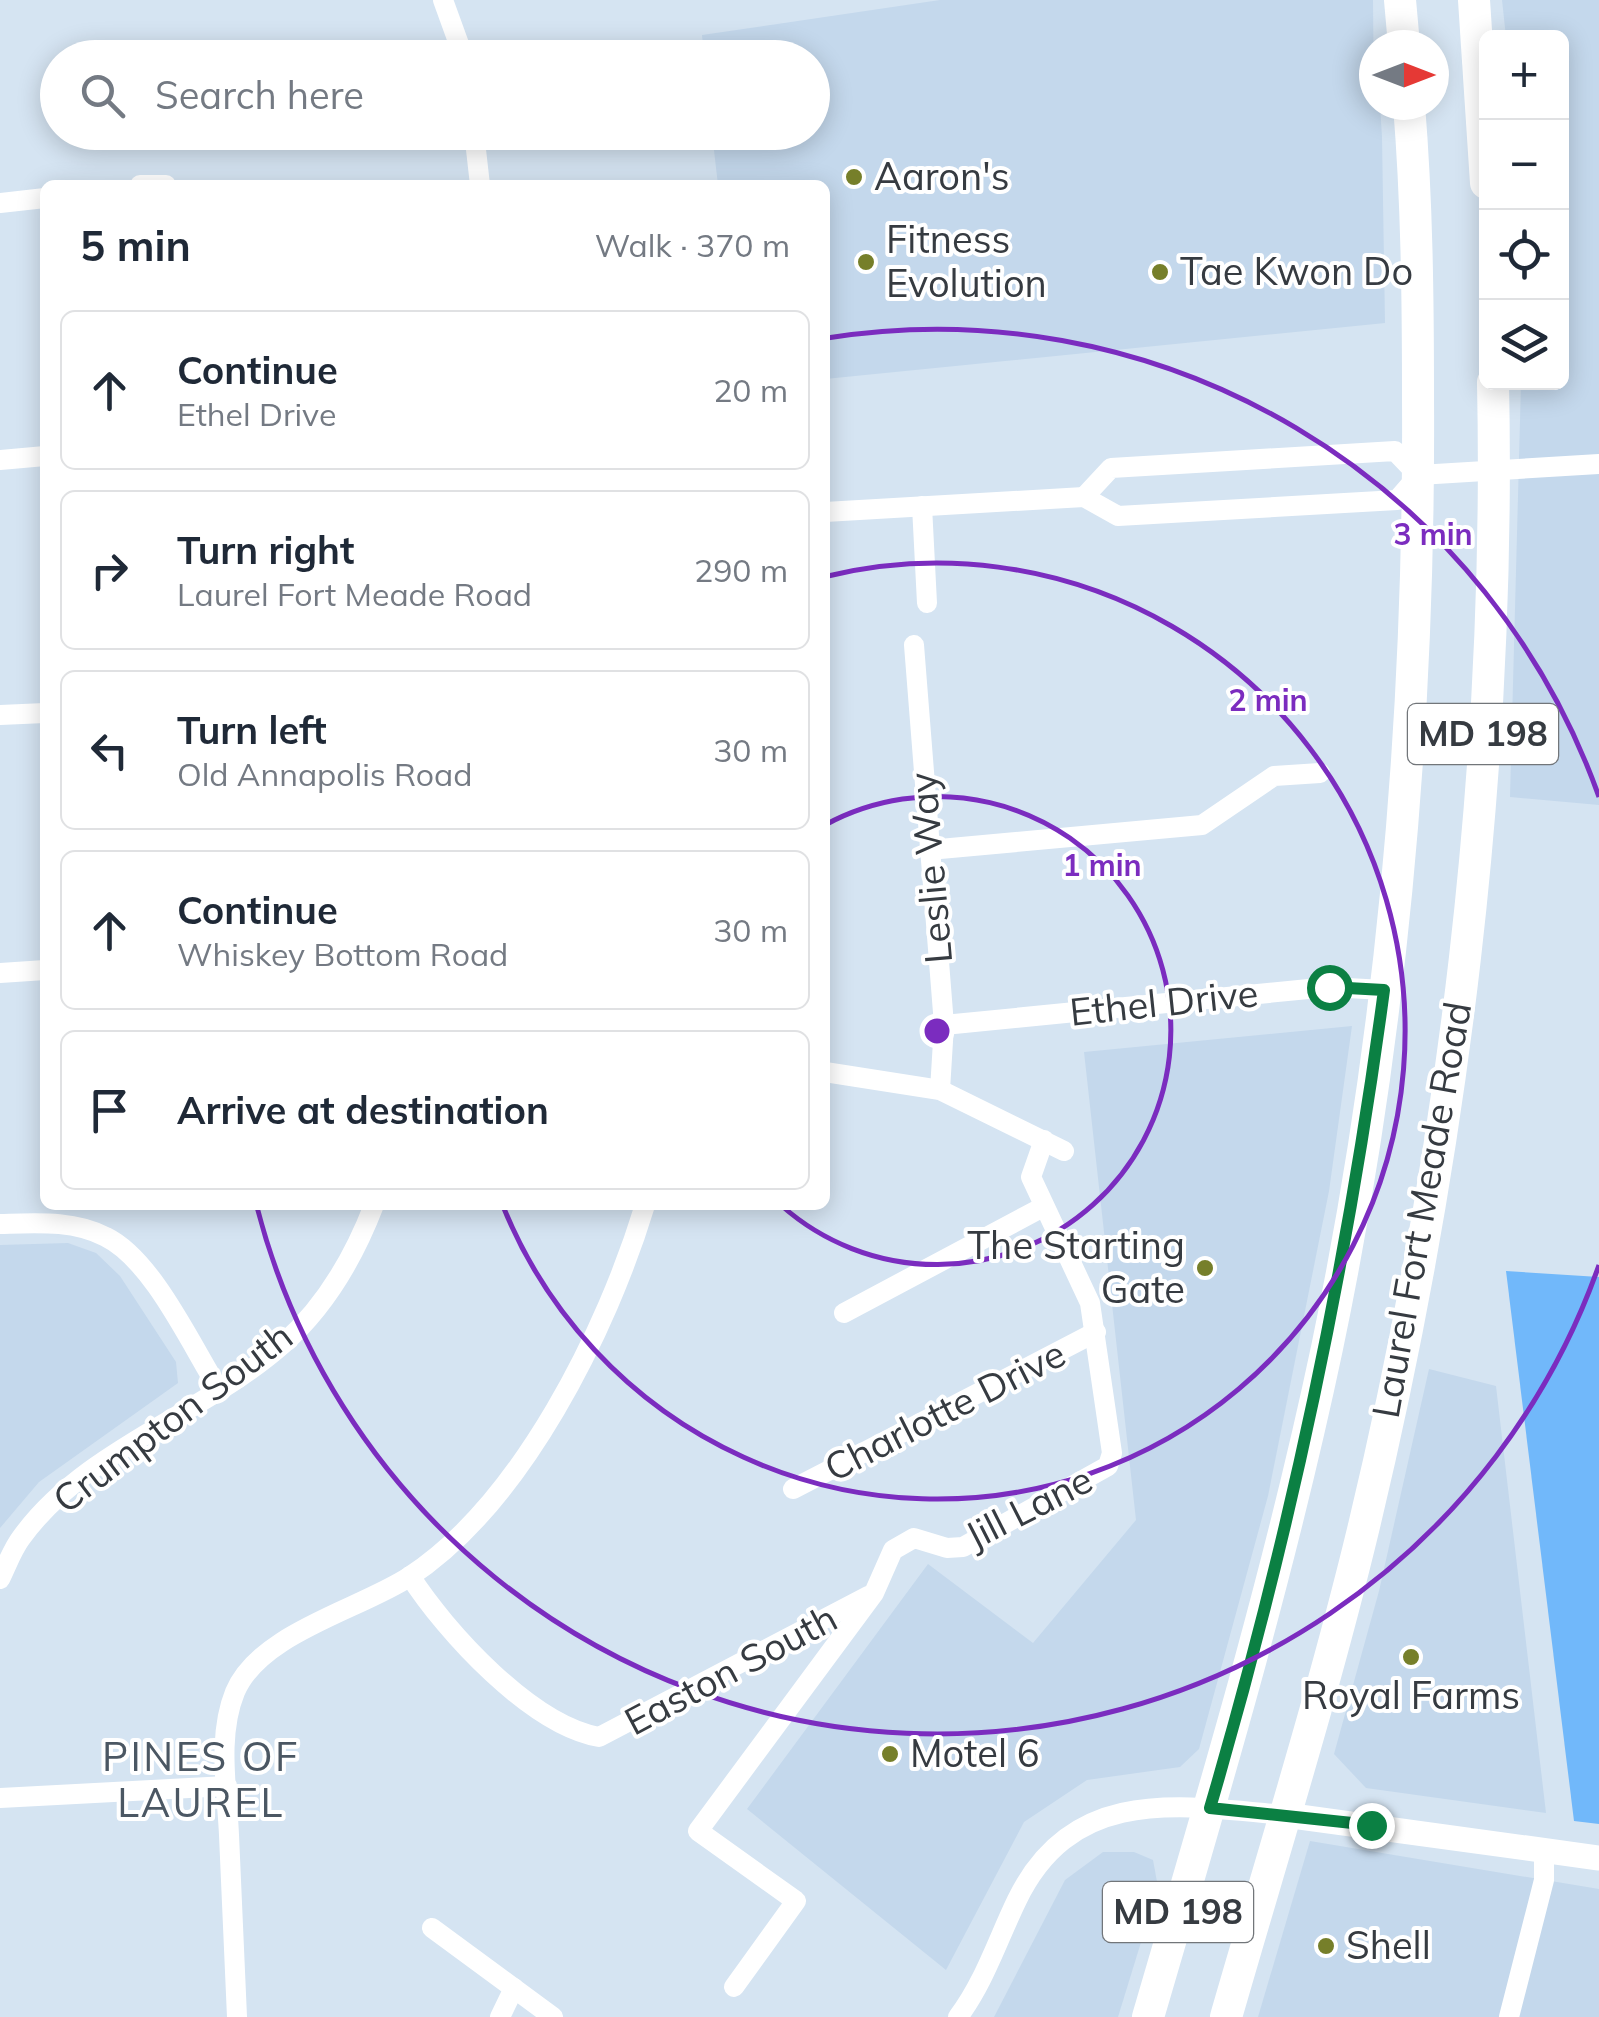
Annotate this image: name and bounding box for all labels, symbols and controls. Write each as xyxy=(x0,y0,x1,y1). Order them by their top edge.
north arrow xyxy=(1359,30,1449,120)
map controls xyxy=(1479,30,1569,390)
button: + xyxy=(1479,30,1569,120)
search box xyxy=(40,40,830,150)
icon: search xyxy=(75,68,130,123)
text: Search here xyxy=(155,71,364,119)
button: − xyxy=(1479,120,1569,210)
place label: Aaron's xyxy=(874,152,1010,200)
marker: Aaron's xyxy=(843,166,865,188)
button: locate xyxy=(1479,210,1569,300)
place label: Fitness Evolution xyxy=(886,215,1047,307)
text: 5 min xyxy=(80,219,191,272)
text: Walk · 370 m xyxy=(595,225,790,265)
place label: Tae Kwon Do xyxy=(1180,247,1413,295)
marker: Fitness Evolution xyxy=(855,251,877,273)
marker: Tae Kwon Do xyxy=(1149,261,1171,283)
button: layers xyxy=(1479,300,1569,390)
text: Continue xyxy=(177,346,338,394)
icon: ahead xyxy=(82,363,137,418)
text: 20 m xyxy=(713,370,788,410)
text: Ethel Drive xyxy=(177,394,336,434)
text: 3 min xyxy=(1393,515,1473,553)
text: Turn right xyxy=(177,526,354,574)
icon: right xyxy=(82,543,137,598)
text: 290 m xyxy=(694,550,788,590)
text: Laurel Fort Meade Road xyxy=(177,574,532,614)
text: 2 min xyxy=(1228,681,1308,719)
road number: MD 198 xyxy=(1408,704,1558,764)
text: Turn left xyxy=(177,706,327,754)
icon: left xyxy=(82,723,137,778)
text: 30 m xyxy=(713,730,788,770)
text: Old Annapolis Road xyxy=(177,754,472,794)
street label: Leslie Way xyxy=(898,771,962,966)
text: 1 min xyxy=(1062,846,1142,884)
text: Continue xyxy=(177,886,338,934)
icon: ahead xyxy=(82,903,137,958)
text: 30 m xyxy=(713,910,788,950)
text: Whiskey Bottom Road xyxy=(177,934,508,974)
route start xyxy=(1307,965,1353,1011)
street label: Ethel Drive xyxy=(1067,968,1260,1036)
street label: Laurel Fort Meade Road xyxy=(1361,998,1481,1422)
centre of rings xyxy=(919,1013,955,1049)
icon: arrive xyxy=(82,1083,137,1138)
text: Arrive at destination xyxy=(177,1086,549,1134)
place label: The Starting Gate xyxy=(967,1221,1185,1313)
marker: The Starting Gate xyxy=(1194,1257,1216,1279)
street label: Crumpton South xyxy=(43,1312,302,1523)
street label: Charlotte Drive xyxy=(816,1329,1073,1491)
street label: Jill Lane xyxy=(957,1455,1100,1559)
street label: Easton South xyxy=(616,1593,845,1745)
marker: Royal Farms xyxy=(1400,1646,1422,1668)
place label: Royal Farms xyxy=(1302,1671,1520,1719)
place label: Motel 6 xyxy=(910,1729,1040,1777)
district label: PINES OF LAUREL xyxy=(102,1731,300,1827)
marker: Motel 6 xyxy=(879,1743,901,1765)
route end xyxy=(1349,1803,1395,1849)
road number: MD 198 xyxy=(1103,1882,1253,1942)
place label: Shell xyxy=(1346,1921,1431,1969)
marker: Shell xyxy=(1315,1935,1337,1957)

